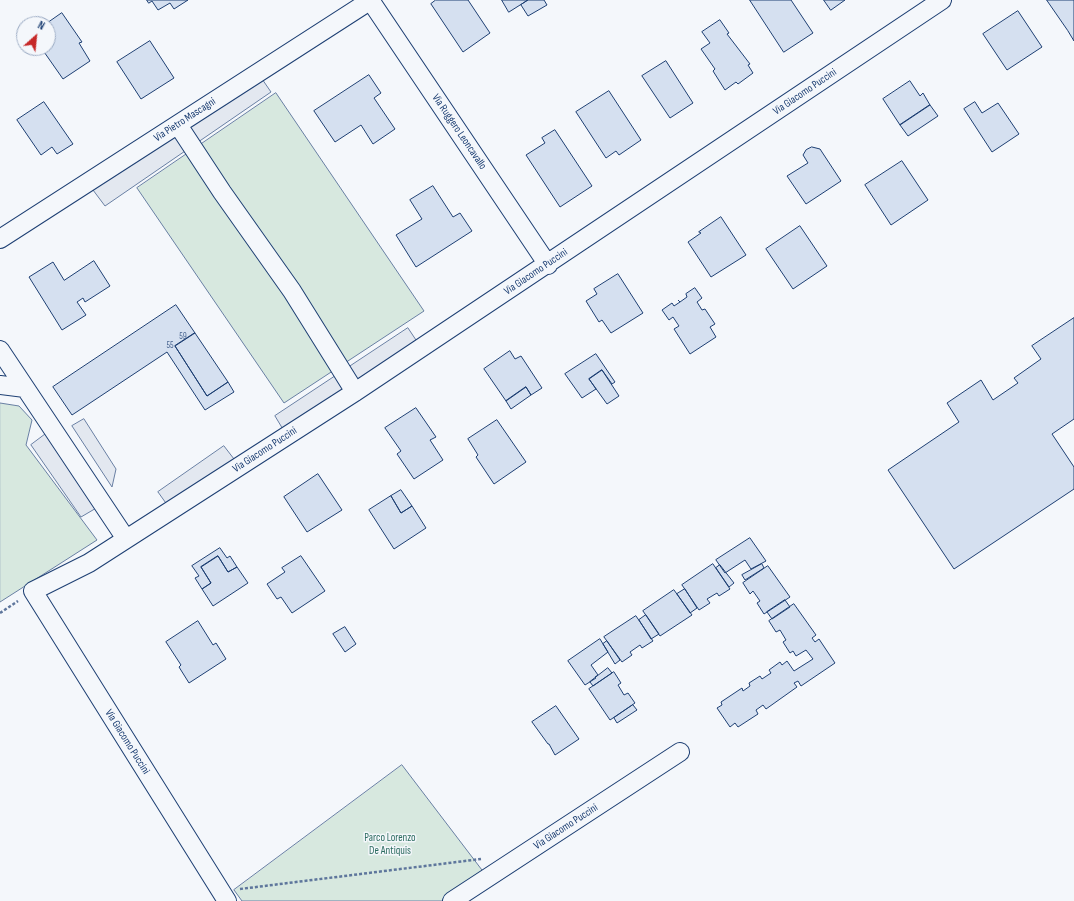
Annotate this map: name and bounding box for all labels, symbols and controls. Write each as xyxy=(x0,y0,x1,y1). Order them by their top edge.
north arrow xyxy=(16,16,56,56)
text: N xyxy=(36,19,47,33)
street label: Via Giacomo Puccini xyxy=(771,66,839,118)
street label: Via Ruggero Leoncavallo xyxy=(429,92,489,172)
street label: Via Pietro Mascagni xyxy=(152,95,218,145)
street label: Via Giacomo Puccini xyxy=(502,246,570,298)
house number: 59 xyxy=(179,332,187,342)
house number: 55 xyxy=(166,341,174,351)
street label: Via Giacomo Puccini xyxy=(230,424,300,476)
street label: Via Giacomo Puccini xyxy=(102,707,152,777)
street label: Via Giacomo Puccini xyxy=(531,801,601,853)
park label: Parco Lorenzo De Antiquis xyxy=(364,831,416,857)

